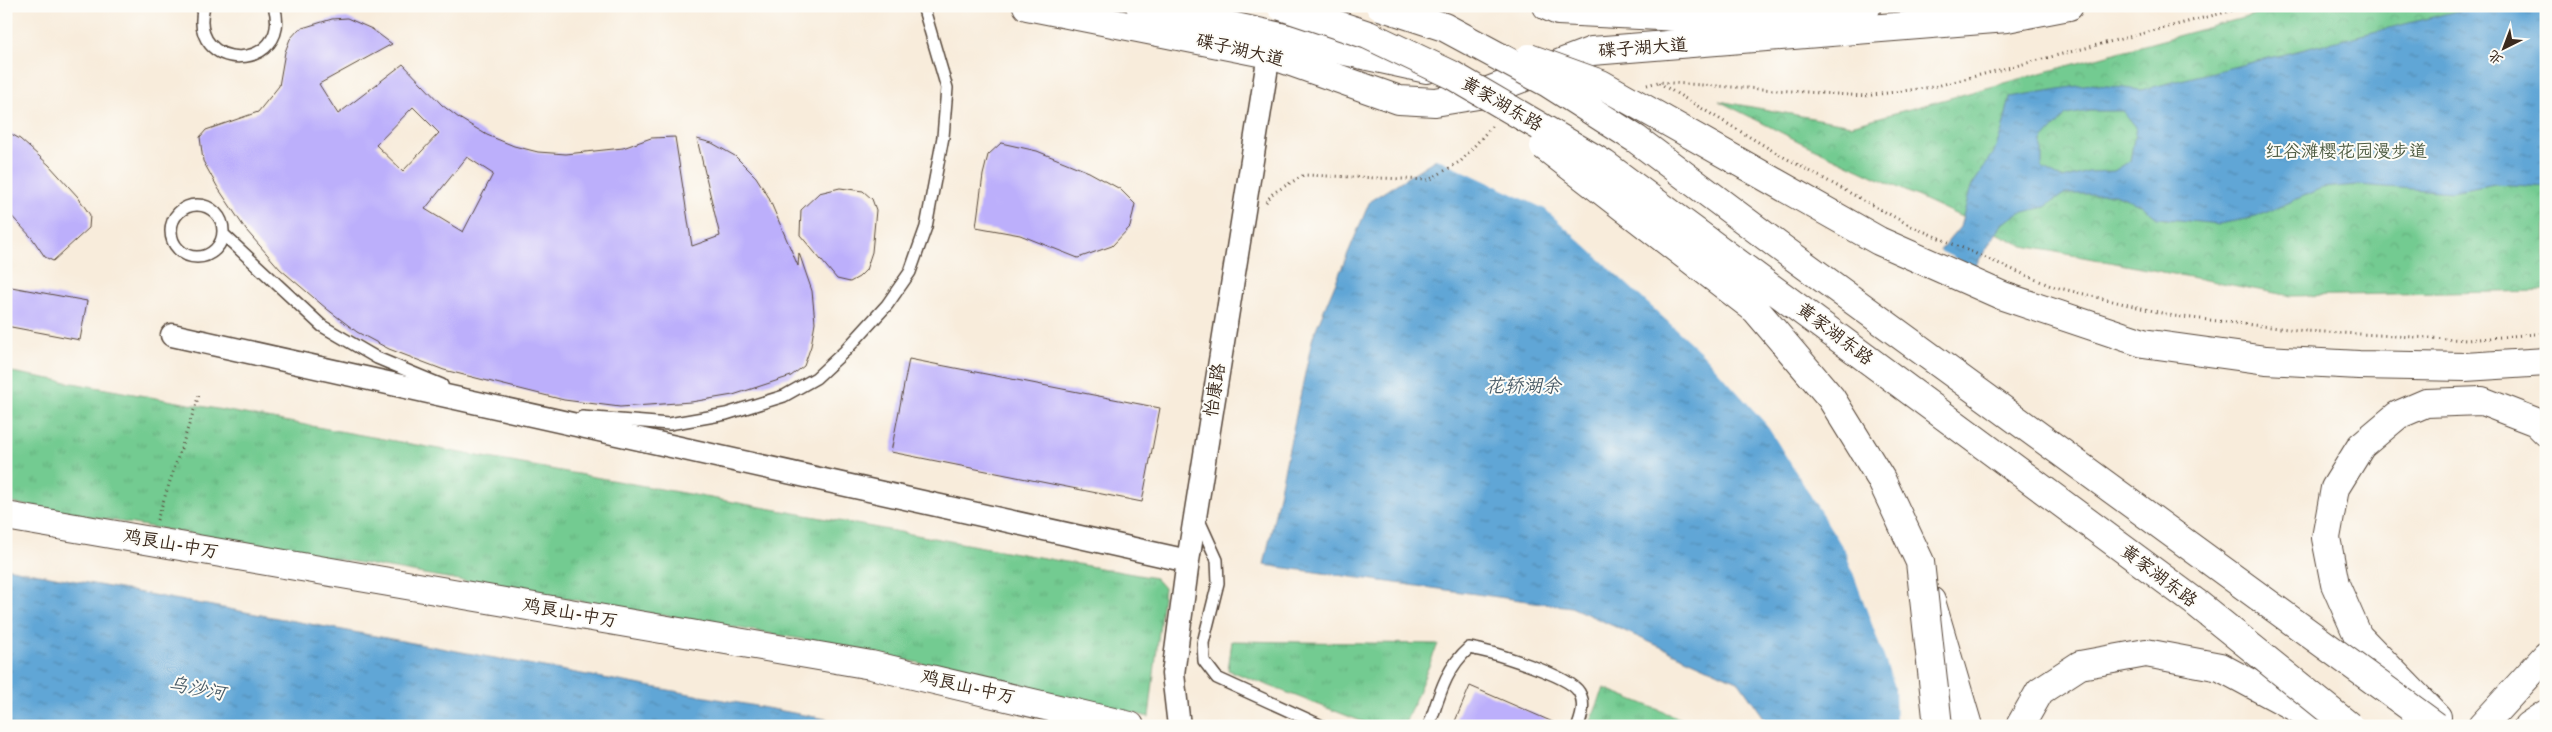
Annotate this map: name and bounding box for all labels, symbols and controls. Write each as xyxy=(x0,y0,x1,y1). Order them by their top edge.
north arrow xyxy=(2480,22,2530,72)
street label: 碟子湖大道 xyxy=(1194,30,1286,70)
street label: 碟子湖大道 xyxy=(1597,34,1689,62)
text: 北 xyxy=(2485,46,2507,68)
street label: 黄家湖东路 xyxy=(1458,72,1546,136)
park label: 红谷滩樱花园漫步道 xyxy=(2265,141,2427,162)
street label: 黄家湖东路 xyxy=(1793,299,1877,369)
street label: 怡康路 xyxy=(1200,362,1230,418)
water label: 花轿湖余 xyxy=(1485,375,1563,398)
street label: 鸡良山-中万 xyxy=(122,525,220,563)
street label: 黄家湖东路 xyxy=(2117,541,2201,611)
street label: 鸡良山-中万 xyxy=(521,594,619,632)
street label: 鸡良山-中万 xyxy=(919,666,1017,708)
water label: 乌沙河 xyxy=(167,672,230,706)

